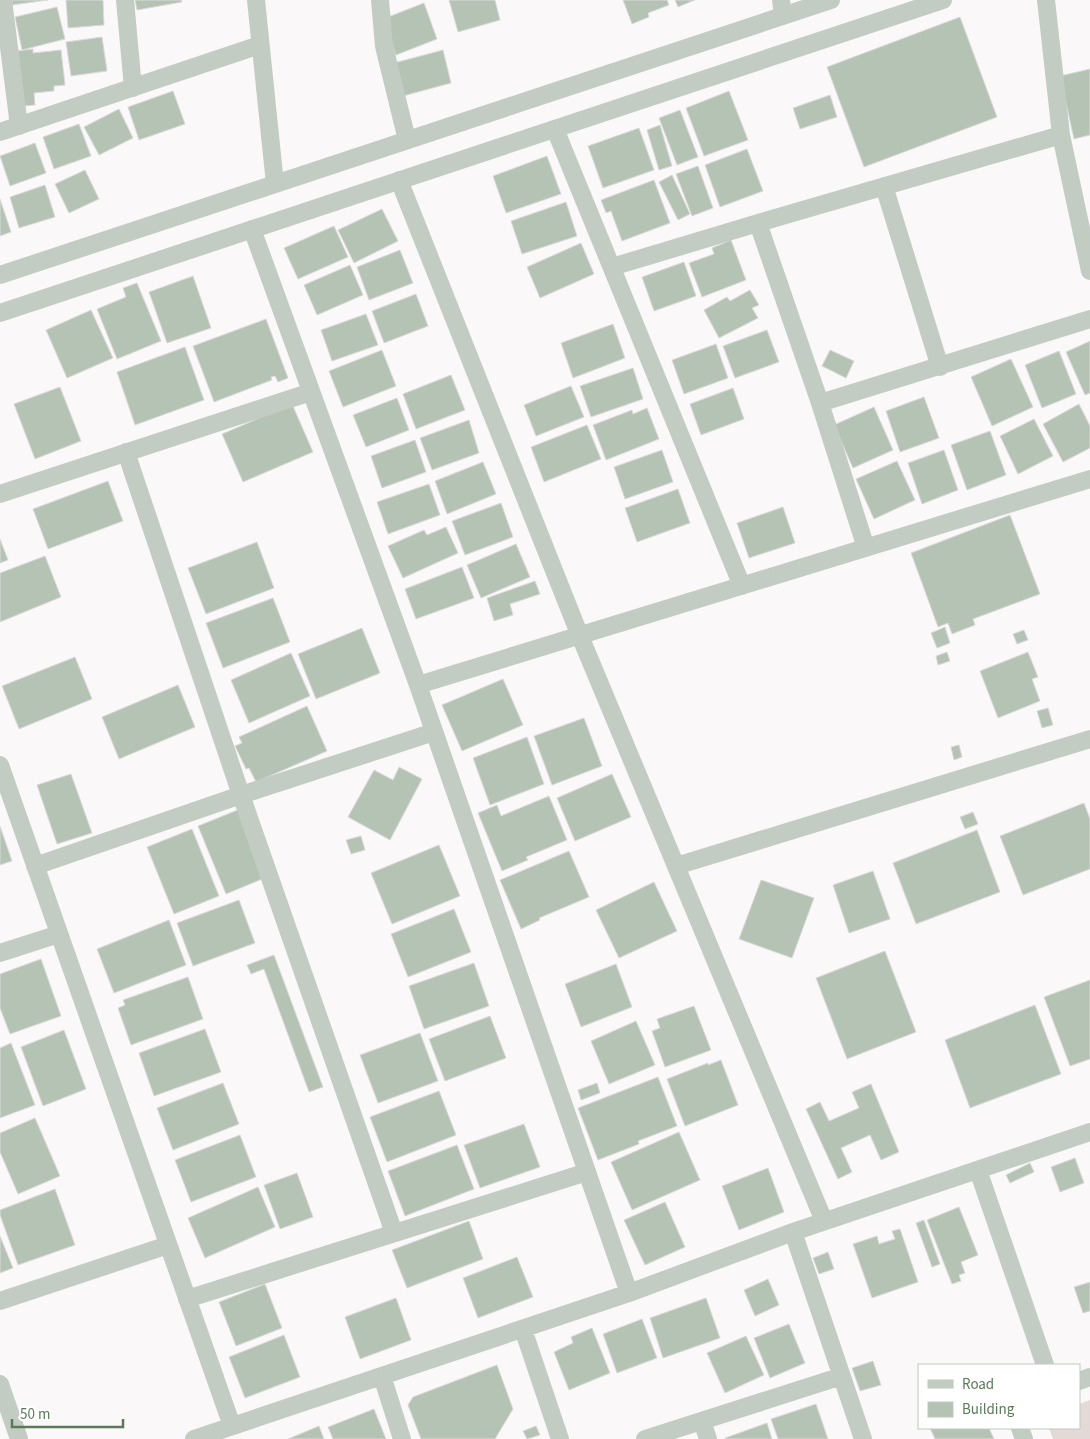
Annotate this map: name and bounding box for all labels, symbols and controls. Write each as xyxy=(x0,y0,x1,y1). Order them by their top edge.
legend xyxy=(918,1364,1080,1429)
text: Road xyxy=(962,1374,994,1395)
scale bar xyxy=(12,1396,124,1428)
text: Building xyxy=(962,1399,1015,1420)
text: 50 m xyxy=(20,1404,50,1425)

